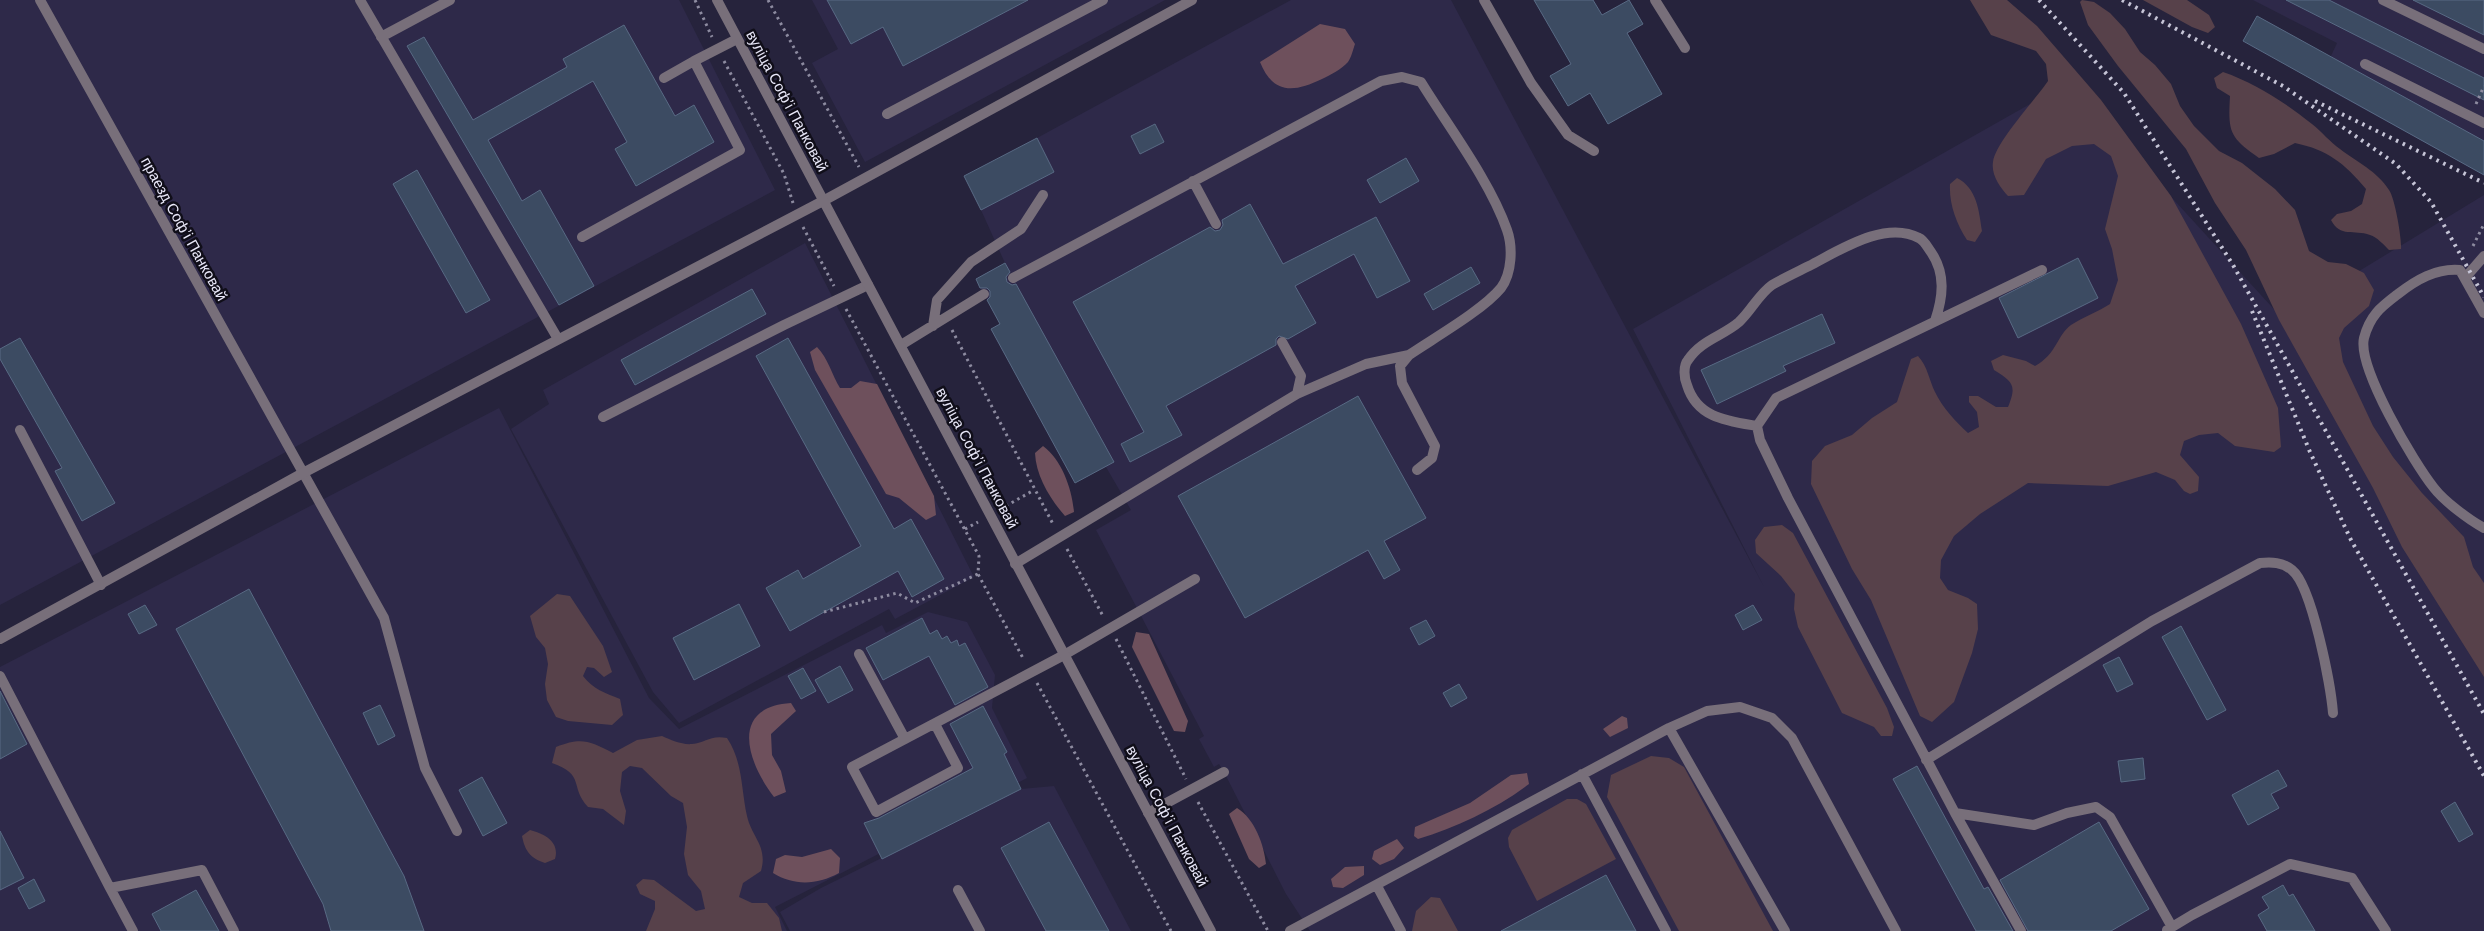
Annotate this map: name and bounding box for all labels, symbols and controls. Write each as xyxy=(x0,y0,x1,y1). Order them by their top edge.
street label: вуліца Софʼі Панковай xyxy=(743,27,832,174)
street label: праезд Софʼі Панковай xyxy=(138,154,231,304)
street label: вуліца Софʼі Панковай xyxy=(933,384,1022,531)
street label: вуліца Софʼі Панковай xyxy=(1123,742,1212,889)

